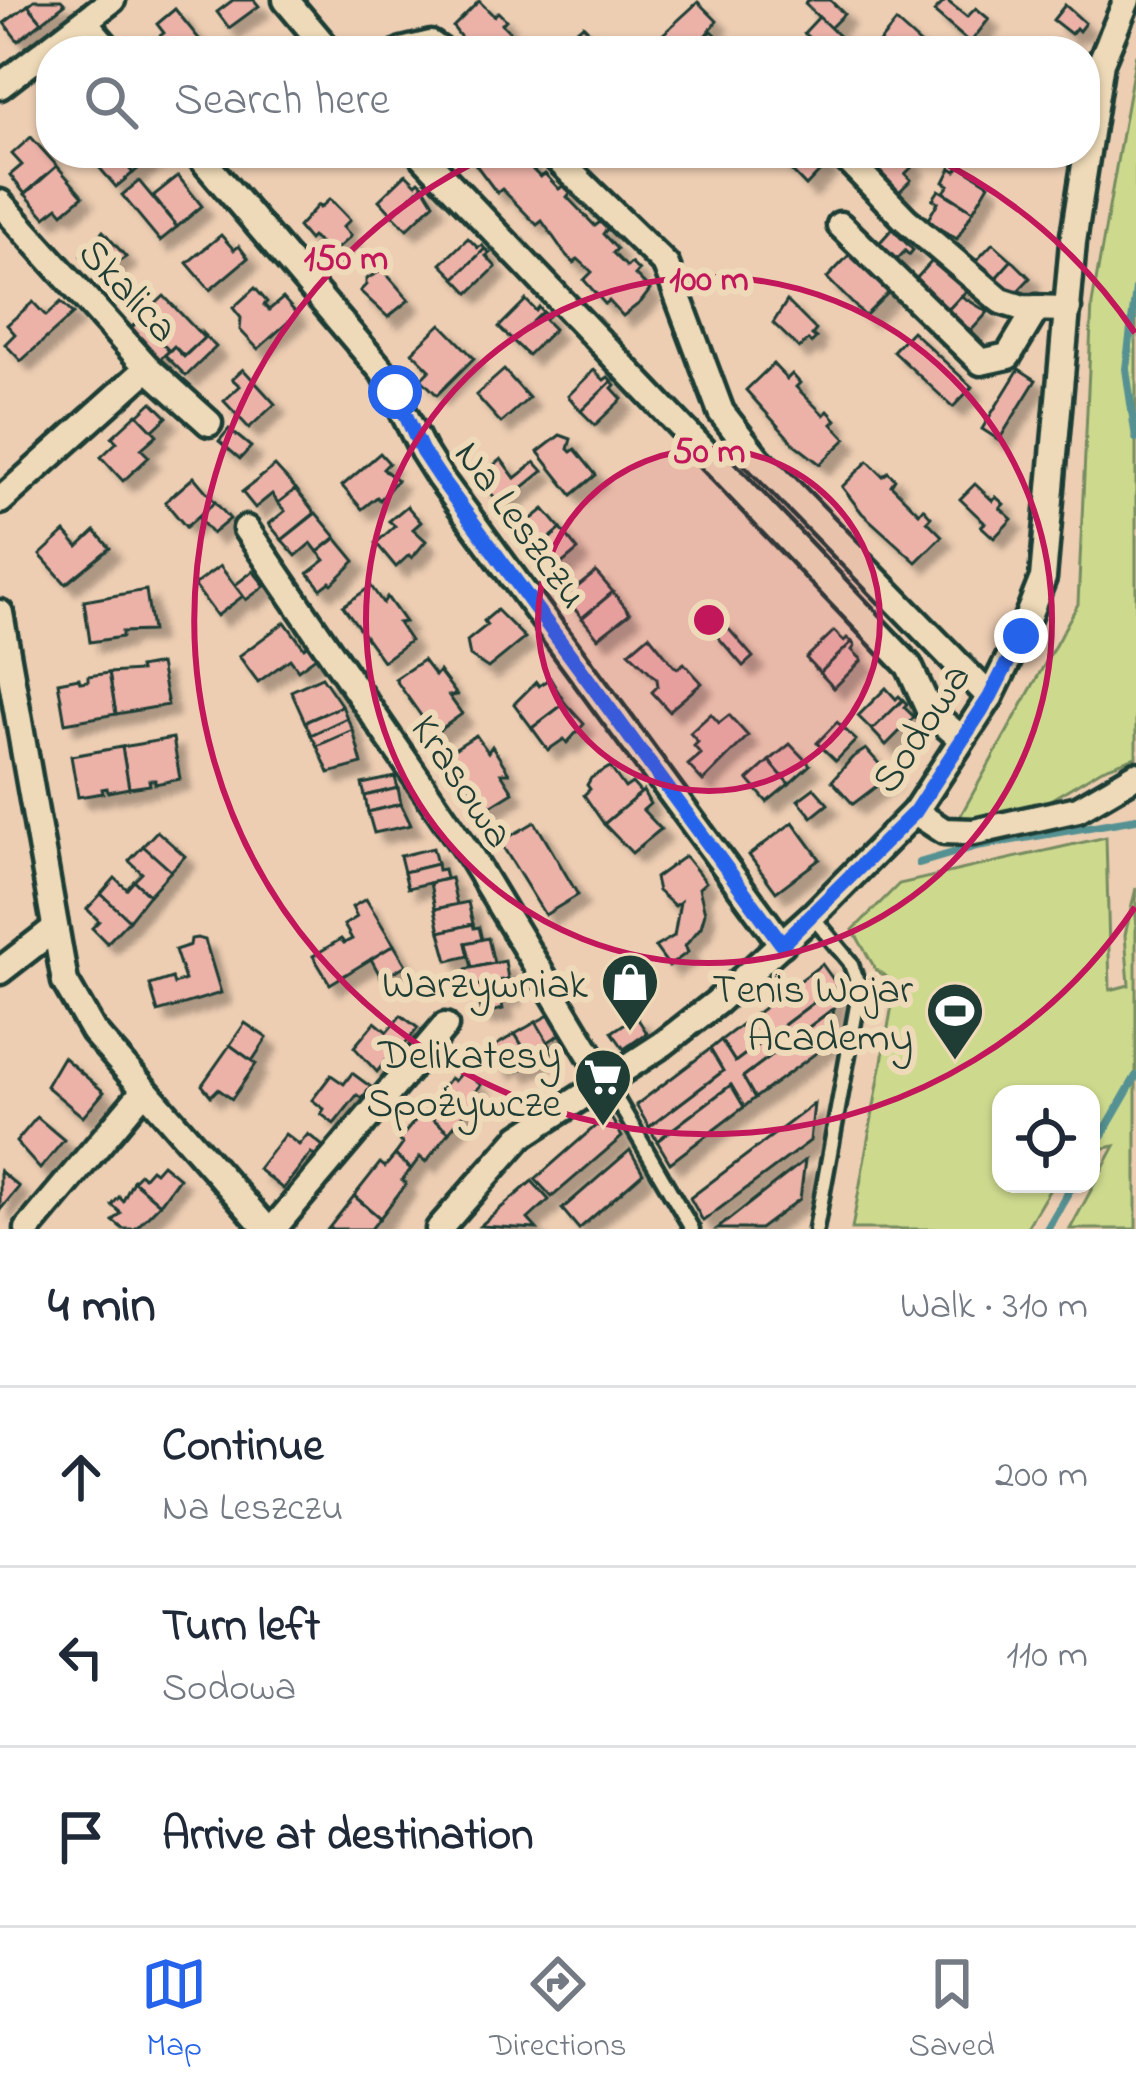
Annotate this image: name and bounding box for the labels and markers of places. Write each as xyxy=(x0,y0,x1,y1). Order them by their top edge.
centre of rings xyxy=(688,599,730,641)
shop icon: Warzywniak xyxy=(599,951,661,1033)
place label: Warzywniak xyxy=(382,956,589,1017)
place label: Tenis Wojar Academy xyxy=(712,961,914,1070)
sports icon: Tenis Wojar Academy xyxy=(924,980,986,1062)
place label: Delikatesy Spożywcze xyxy=(366,1027,561,1136)
supermarket icon: Delikatesy Spożywcze xyxy=(572,1046,634,1128)

